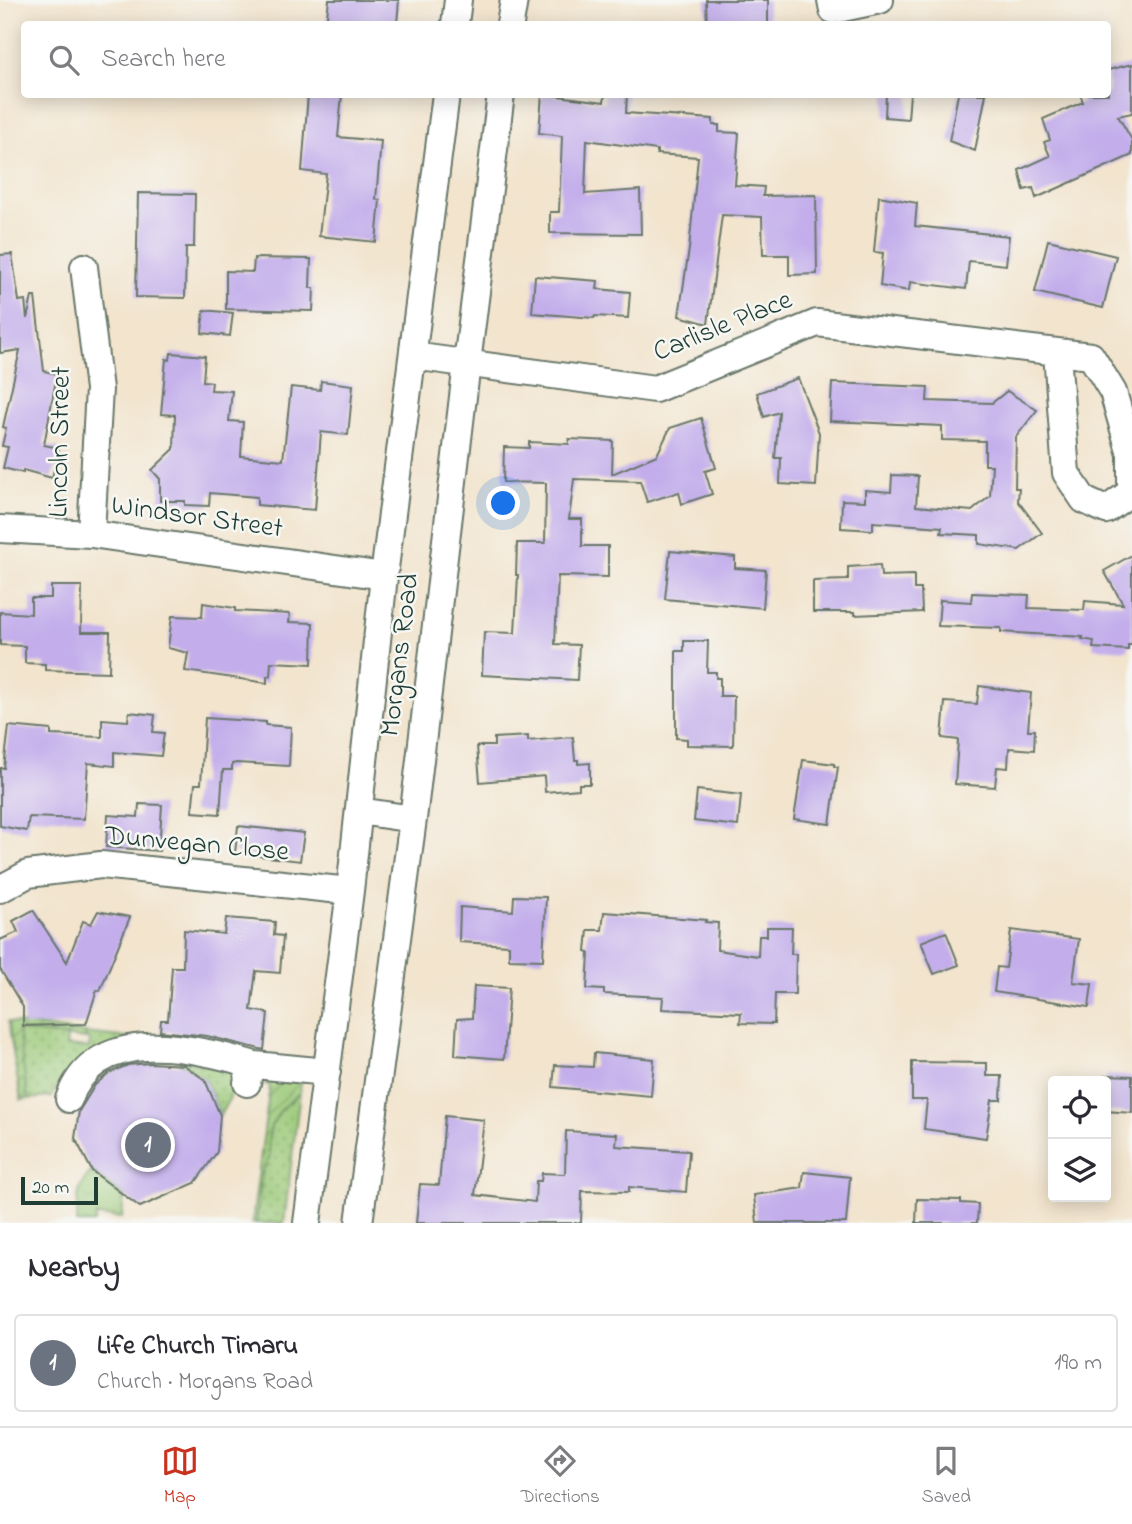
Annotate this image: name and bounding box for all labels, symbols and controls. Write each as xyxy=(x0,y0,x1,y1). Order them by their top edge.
search box xyxy=(21,21,1111,98)
icon: search xyxy=(45,41,83,79)
text: Search here xyxy=(101,41,226,79)
street label: Carlisle Place xyxy=(647,280,799,373)
street label: Lincoln Street xyxy=(39,366,83,518)
street label: Windsor Street xyxy=(109,486,285,550)
your location xyxy=(486,486,520,520)
street label: Morgans Road xyxy=(371,571,431,739)
street label: Dunvegan Close xyxy=(102,816,291,873)
map controls xyxy=(1048,1076,1111,1202)
button: locate xyxy=(1048,1076,1111,1139)
pin: 1 xyxy=(125,1119,171,1171)
button: layers xyxy=(1048,1139,1111,1202)
scale bar xyxy=(21,1174,98,1206)
text: 20 m xyxy=(32,1175,69,1202)
text: Nearby xyxy=(28,1247,120,1291)
text: Life Church Timaru xyxy=(97,1328,298,1366)
text: 1 xyxy=(49,1347,57,1380)
text: 190 m xyxy=(1054,1347,1102,1380)
text: Church · Morgans Road xyxy=(97,1366,313,1399)
tab: Map xyxy=(161,1442,199,1511)
tab: Directions xyxy=(521,1442,600,1511)
tab: Saved xyxy=(922,1442,971,1511)

